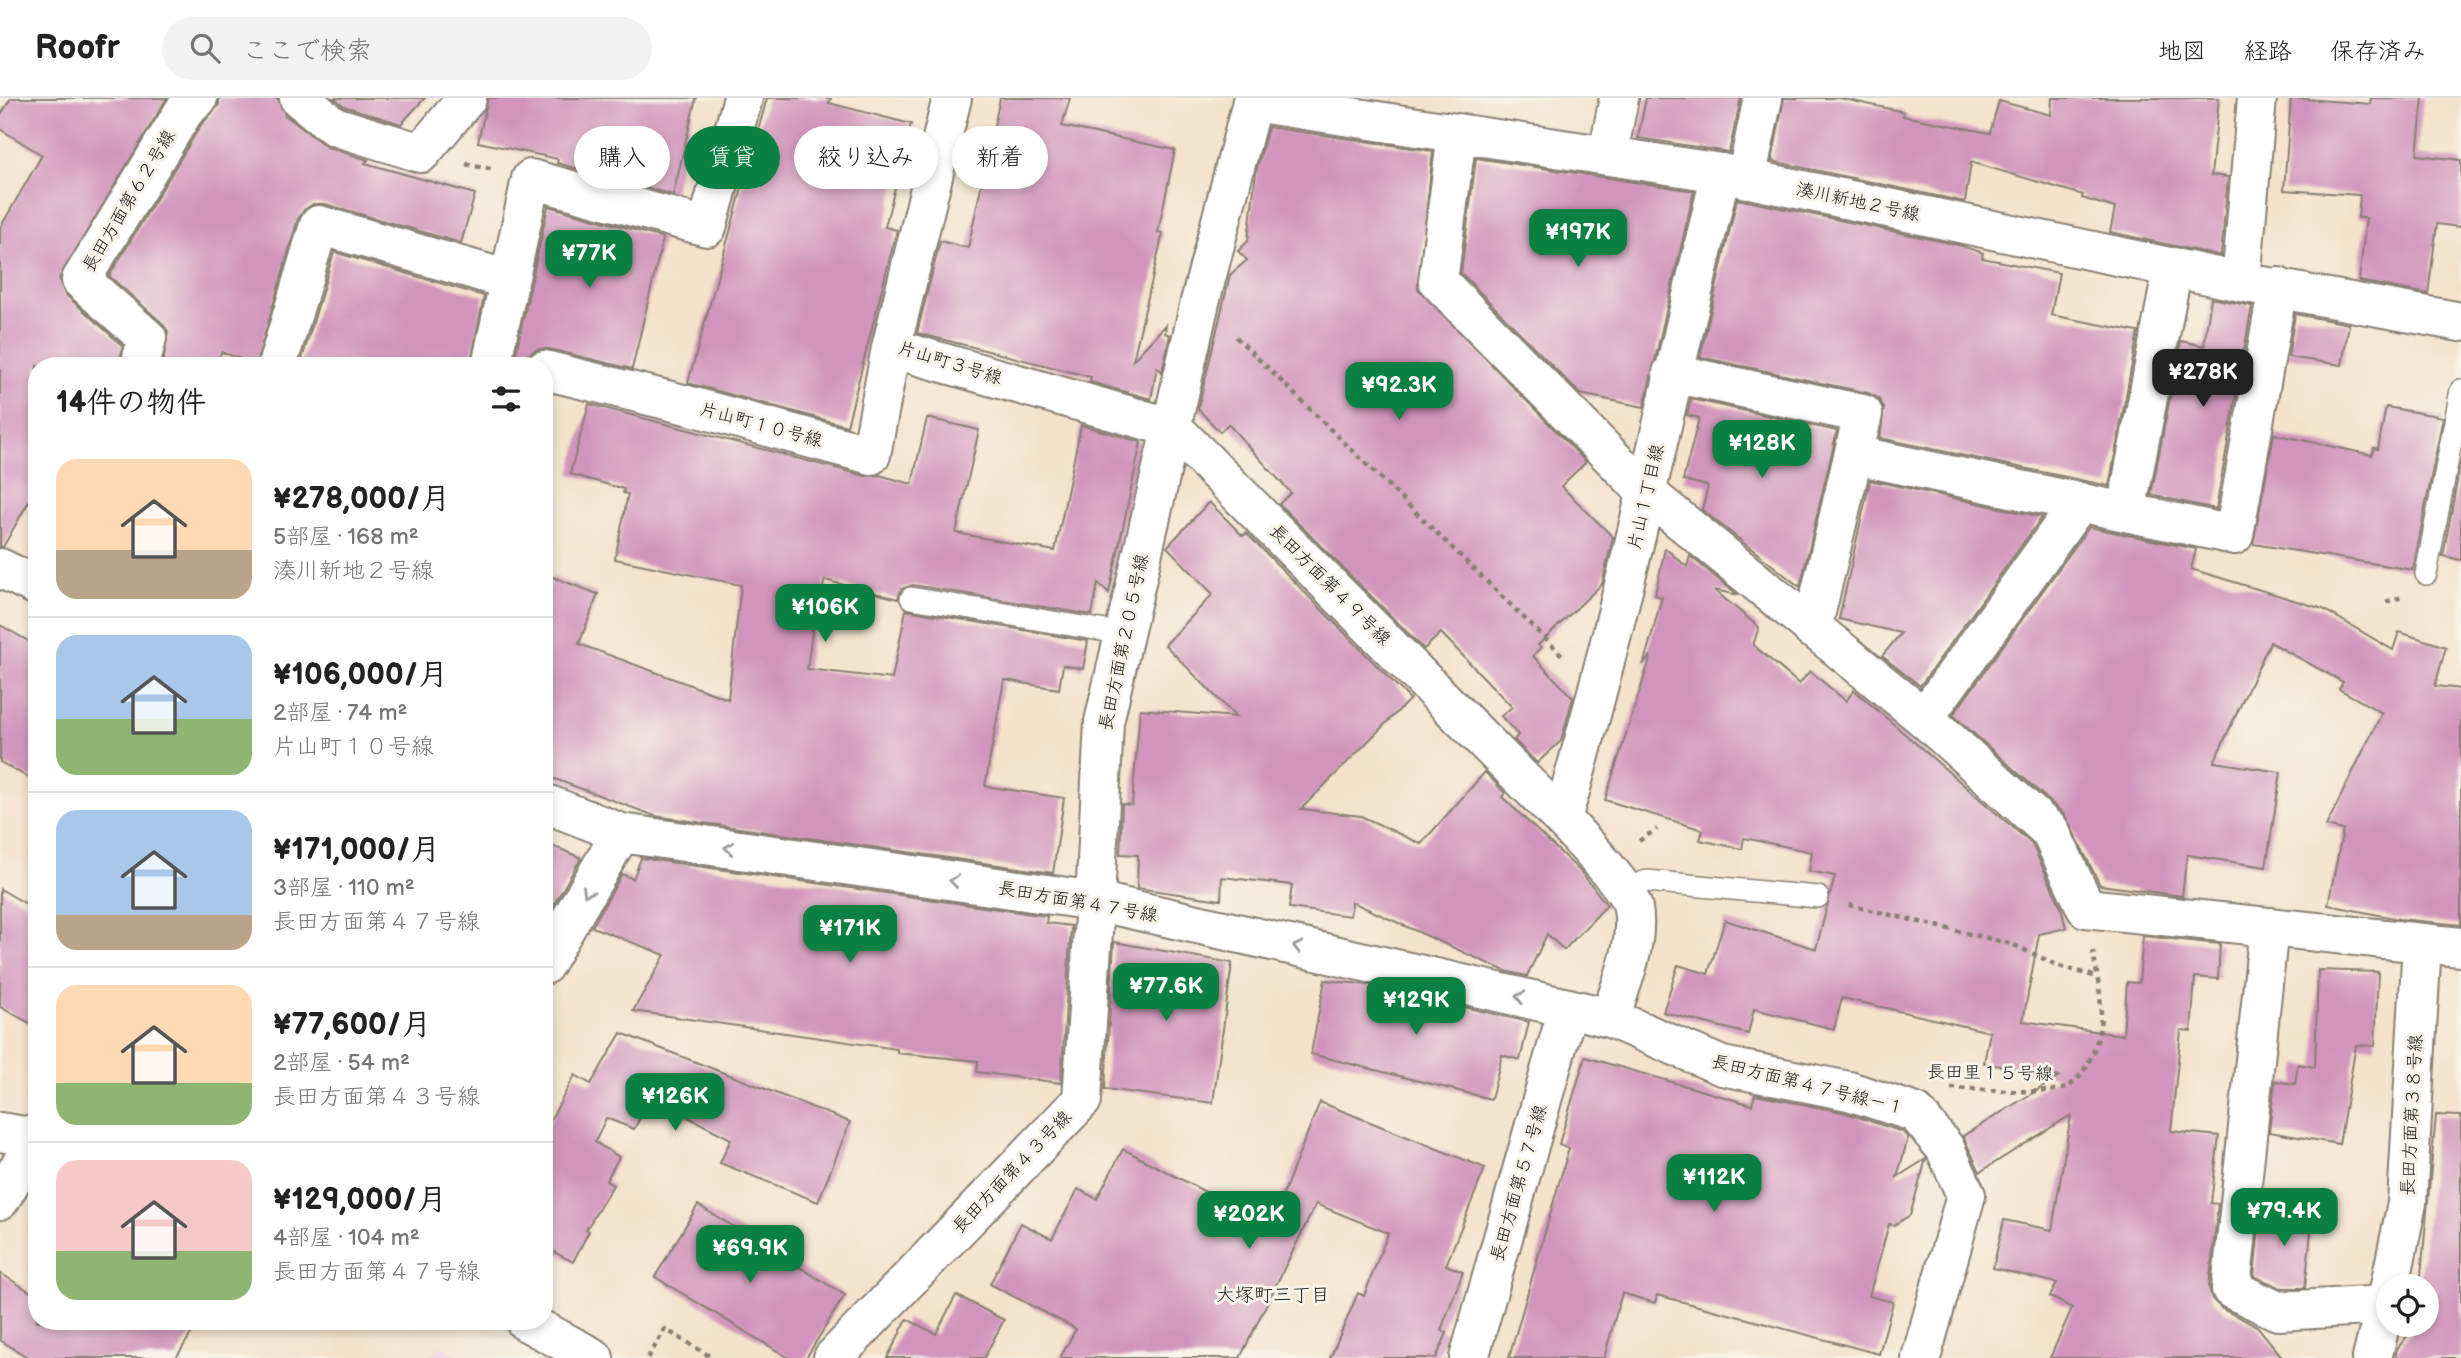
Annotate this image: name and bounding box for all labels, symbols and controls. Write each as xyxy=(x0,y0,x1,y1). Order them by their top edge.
search box xyxy=(162,17,652,80)
text: Roofr xyxy=(35,28,120,68)
icon: search xyxy=(186,29,224,67)
text: ここで検索 xyxy=(242,36,372,67)
text: 地図 xyxy=(2158,37,2206,66)
text: 経路 xyxy=(2244,37,2292,66)
text: 保存済み xyxy=(2330,37,2426,66)
street label: 長田方面第６２号線 xyxy=(78,126,180,276)
chip: 購入 xyxy=(574,126,670,189)
chip: 賃貸 xyxy=(684,126,780,189)
chip: 絞り込み xyxy=(794,126,938,189)
chip: 新着 xyxy=(952,126,1048,189)
street label: 湊川新地２号線 xyxy=(1794,179,1922,225)
pin: ¥197K xyxy=(1529,209,1627,269)
text: ¥197K xyxy=(1545,218,1611,246)
pin: ¥77K xyxy=(548,230,630,290)
text: ¥77K xyxy=(561,239,617,267)
street label: 片山町３号線 xyxy=(895,337,1005,389)
pin: ¥278K xyxy=(2154,350,2252,409)
text: ¥278K xyxy=(2168,358,2238,386)
pin: ¥92.3K xyxy=(1342,362,1456,422)
text: ¥92.3K xyxy=(1361,371,1437,399)
icon: filters xyxy=(487,380,525,418)
text: 14件の物件 xyxy=(56,385,206,421)
street label: 片山町１０号線 xyxy=(697,399,825,451)
pin: ¥128K xyxy=(1713,420,1811,480)
text: ¥128K xyxy=(1728,429,1796,457)
street label: 片山１丁目線 xyxy=(1624,442,1668,552)
text: ¥278,000/月 xyxy=(273,481,450,517)
icon: home xyxy=(112,487,196,571)
street label: 長田方面第４９号線 xyxy=(1265,520,1395,650)
text: 5部屋 · 168 m² xyxy=(273,523,419,551)
street label: 長田方面第２０５号線 xyxy=(1095,552,1153,732)
text: 湊川新地２号線 xyxy=(273,557,434,585)
pin: ¥106K xyxy=(776,584,874,644)
text: ¥106K xyxy=(791,593,859,621)
text: ¥106,000/月 xyxy=(273,657,448,693)
icon: home xyxy=(112,663,196,747)
text: 2部屋 · 74 m² xyxy=(273,699,407,727)
text: 片山町１０号線 xyxy=(273,733,434,761)
text: ¥171,000/月 xyxy=(273,832,440,868)
icon: home xyxy=(112,838,196,922)
one-way arrow xyxy=(723,841,735,856)
one-way arrow xyxy=(948,873,960,888)
text: 3部屋 · 110 m² xyxy=(273,874,415,902)
street label: 長田方面第４７号線 xyxy=(996,878,1160,926)
one-way arrow xyxy=(582,884,595,897)
pin: ¥171K xyxy=(801,906,899,965)
text: 長田方面第４７号線 xyxy=(273,908,480,936)
text: ¥171K xyxy=(819,914,881,942)
one-way arrow xyxy=(1292,941,1304,955)
pin: ¥77.6K xyxy=(1109,964,1223,1023)
text: ¥77.6K xyxy=(1129,972,1203,1000)
pin: ¥129K xyxy=(1367,978,1465,1037)
text: ¥129K xyxy=(1383,986,1449,1014)
one-way arrow xyxy=(1514,991,1526,1005)
text: ¥77,600/月 xyxy=(273,1007,431,1043)
icon: home xyxy=(112,1013,196,1097)
street label: 長田方面第３８号線 xyxy=(2397,1034,2427,1196)
text: 2部屋 · 54 m² xyxy=(273,1049,410,1077)
street label: 長田方面第４７号線－１ xyxy=(1709,1051,1907,1119)
street label: 長田里１５号線 xyxy=(1927,1061,2053,1085)
pin: ¥126K xyxy=(626,1074,724,1133)
text: ¥126K xyxy=(641,1082,709,1110)
text: 長田方面第４３号線 xyxy=(273,1083,480,1111)
street label: 長田方面第５７号線 xyxy=(1487,1102,1551,1264)
street label: 長田方面第４３号線 xyxy=(948,1106,1076,1238)
pin: ¥112K xyxy=(1665,1154,1763,1214)
text: ¥112K xyxy=(1683,1163,1745,1191)
text: ¥129,000/月 xyxy=(273,1182,447,1218)
icon: home xyxy=(112,1188,196,1272)
pin: ¥79.4K xyxy=(2227,1188,2341,1248)
pin: ¥202K xyxy=(1200,1192,1298,1251)
text: ¥79.4K xyxy=(2247,1197,2321,1225)
text: ¥202K xyxy=(1213,1200,1285,1228)
text: 4部屋 · 104 m² xyxy=(273,1224,420,1252)
pin: ¥69.9K xyxy=(693,1226,807,1285)
text: ¥69.9K xyxy=(712,1234,788,1262)
text: 長田方面第４７号線 xyxy=(273,1258,480,1286)
map controls xyxy=(2376,1274,2439,1337)
button: locate xyxy=(2376,1274,2439,1337)
district label: 大塚町三丁目 xyxy=(1216,1284,1330,1307)

